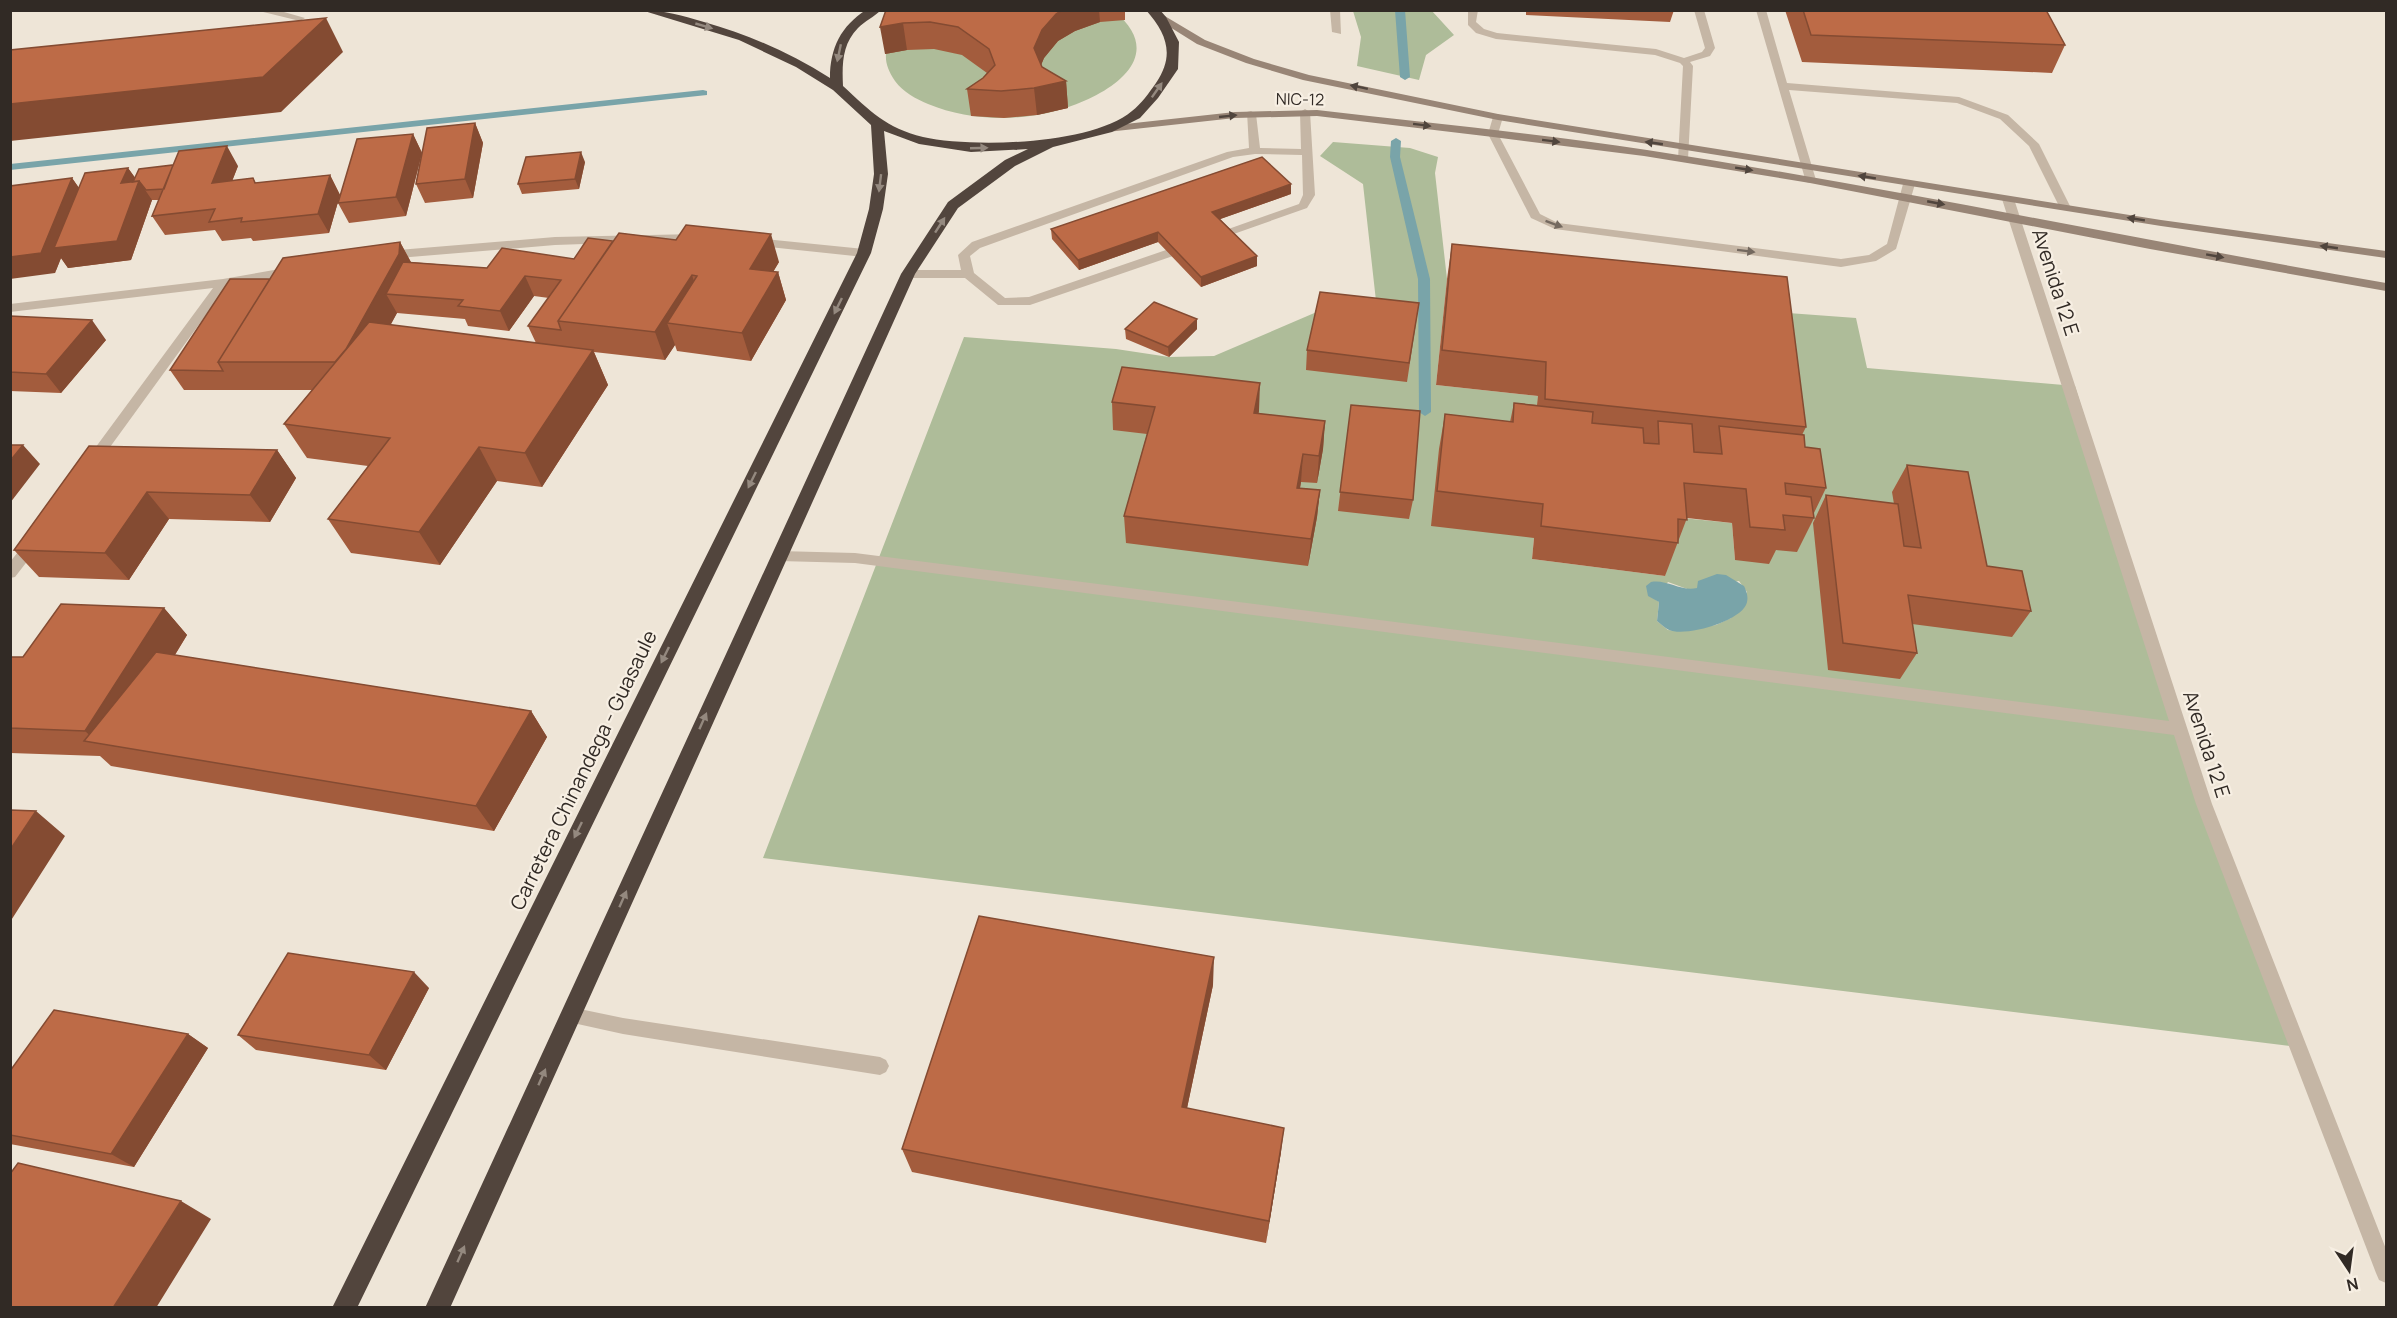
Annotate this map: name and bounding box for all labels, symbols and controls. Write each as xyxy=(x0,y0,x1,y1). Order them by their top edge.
one-way arrow xyxy=(695,22,713,31)
one-way arrow xyxy=(833,44,843,62)
one-way arrow xyxy=(1151,82,1163,98)
one-way arrow xyxy=(1349,82,1368,92)
street label: NIC-12 xyxy=(1276,88,1324,110)
one-way arrow xyxy=(1218,111,1237,121)
one-way arrow xyxy=(1412,121,1431,130)
one-way arrow xyxy=(1542,137,1561,146)
one-way arrow xyxy=(1644,139,1663,148)
one-way arrow xyxy=(970,143,989,152)
one-way arrow xyxy=(1735,165,1754,174)
one-way arrow xyxy=(1857,172,1876,181)
one-way arrow xyxy=(875,173,885,192)
one-way arrow xyxy=(1927,199,1946,208)
one-way arrow xyxy=(2126,215,2145,224)
one-way arrow xyxy=(934,217,945,233)
one-way arrow xyxy=(1545,219,1563,229)
street label: Avenida 12 E xyxy=(2026,225,2086,339)
one-way arrow xyxy=(2319,242,2338,251)
one-way arrow xyxy=(1737,246,1756,256)
one-way arrow xyxy=(2206,252,2225,261)
one-way arrow xyxy=(834,297,843,314)
one-way arrow xyxy=(747,472,756,489)
street label: Carretera Chinandega - Guasaule xyxy=(503,626,663,914)
one-way arrow xyxy=(660,647,670,664)
street label: Avenida 12 E xyxy=(2177,687,2237,801)
one-way arrow xyxy=(699,713,708,730)
one-way arrow xyxy=(574,821,583,838)
one-way arrow xyxy=(618,890,628,908)
one-way arrow xyxy=(537,1067,547,1085)
north arrow xyxy=(2319,1240,2379,1300)
one-way arrow xyxy=(457,1246,466,1263)
text: N xyxy=(2344,1273,2360,1297)

